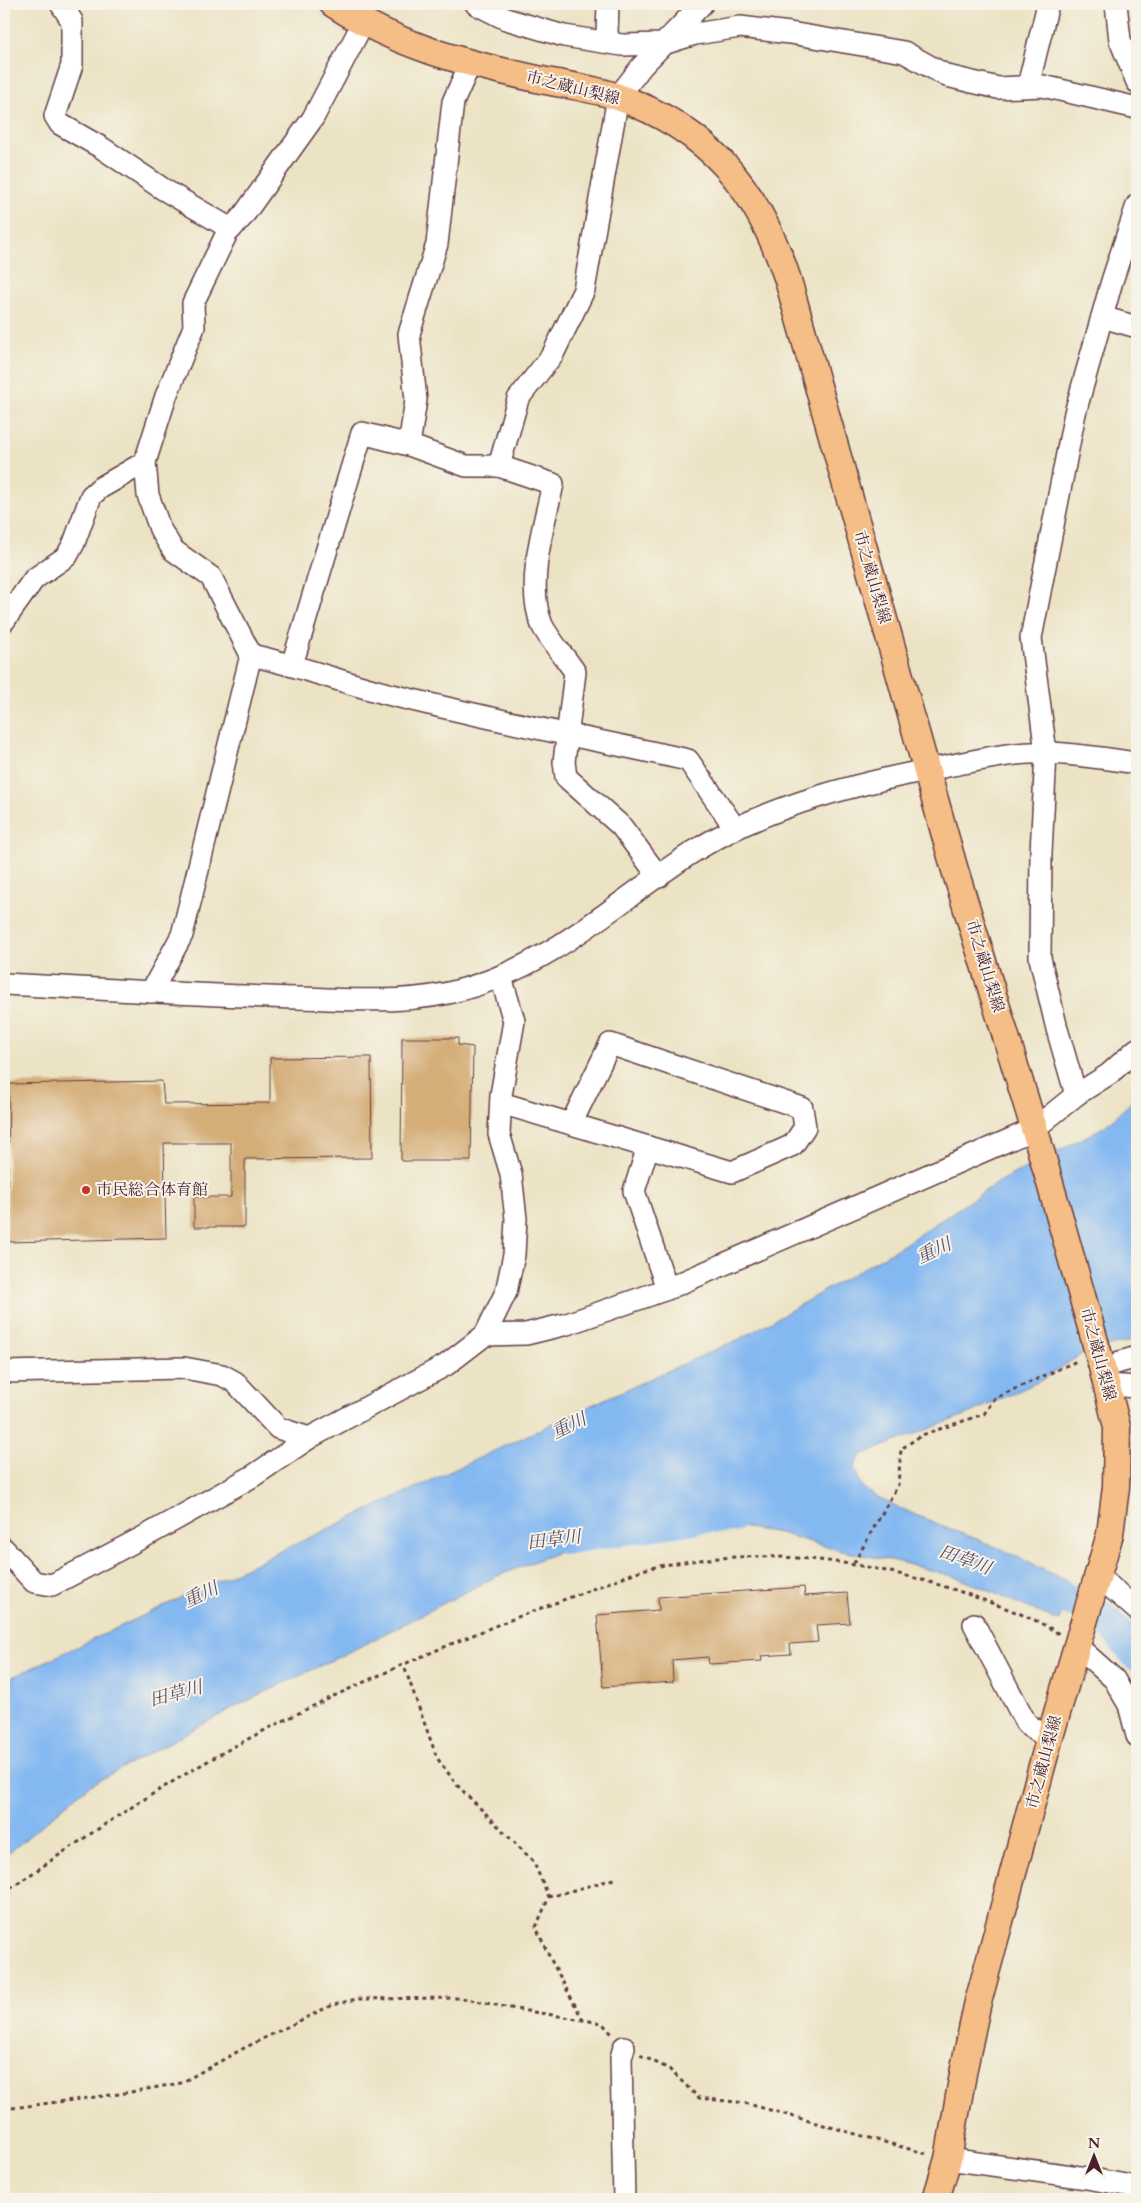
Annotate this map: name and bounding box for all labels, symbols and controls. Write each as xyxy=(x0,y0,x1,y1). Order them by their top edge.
street label: 市之蔵山梨線 xyxy=(524,66,622,110)
street label: 市之蔵山梨線 xyxy=(848,528,896,626)
street label: 市之蔵山梨線 xyxy=(960,917,1010,1015)
place label: 市民総合体育館 xyxy=(96,1179,208,1201)
marker: 市民総合体育館 xyxy=(80,1184,92,1196)
water label: 重川 xyxy=(912,1231,957,1270)
street label: 市之蔵山梨線 xyxy=(1075,1305,1121,1403)
water label: 重川 xyxy=(547,1406,592,1445)
water label: 田草川 xyxy=(526,1524,584,1556)
water label: 田草川 xyxy=(935,1539,997,1582)
water label: 重川 xyxy=(179,1575,224,1614)
water label: 田草川 xyxy=(147,1674,207,1713)
street label: 市之蔵山梨線 xyxy=(1021,1713,1067,1811)
north arrow xyxy=(1068,2130,1118,2180)
text: N xyxy=(1088,2134,1100,2153)

